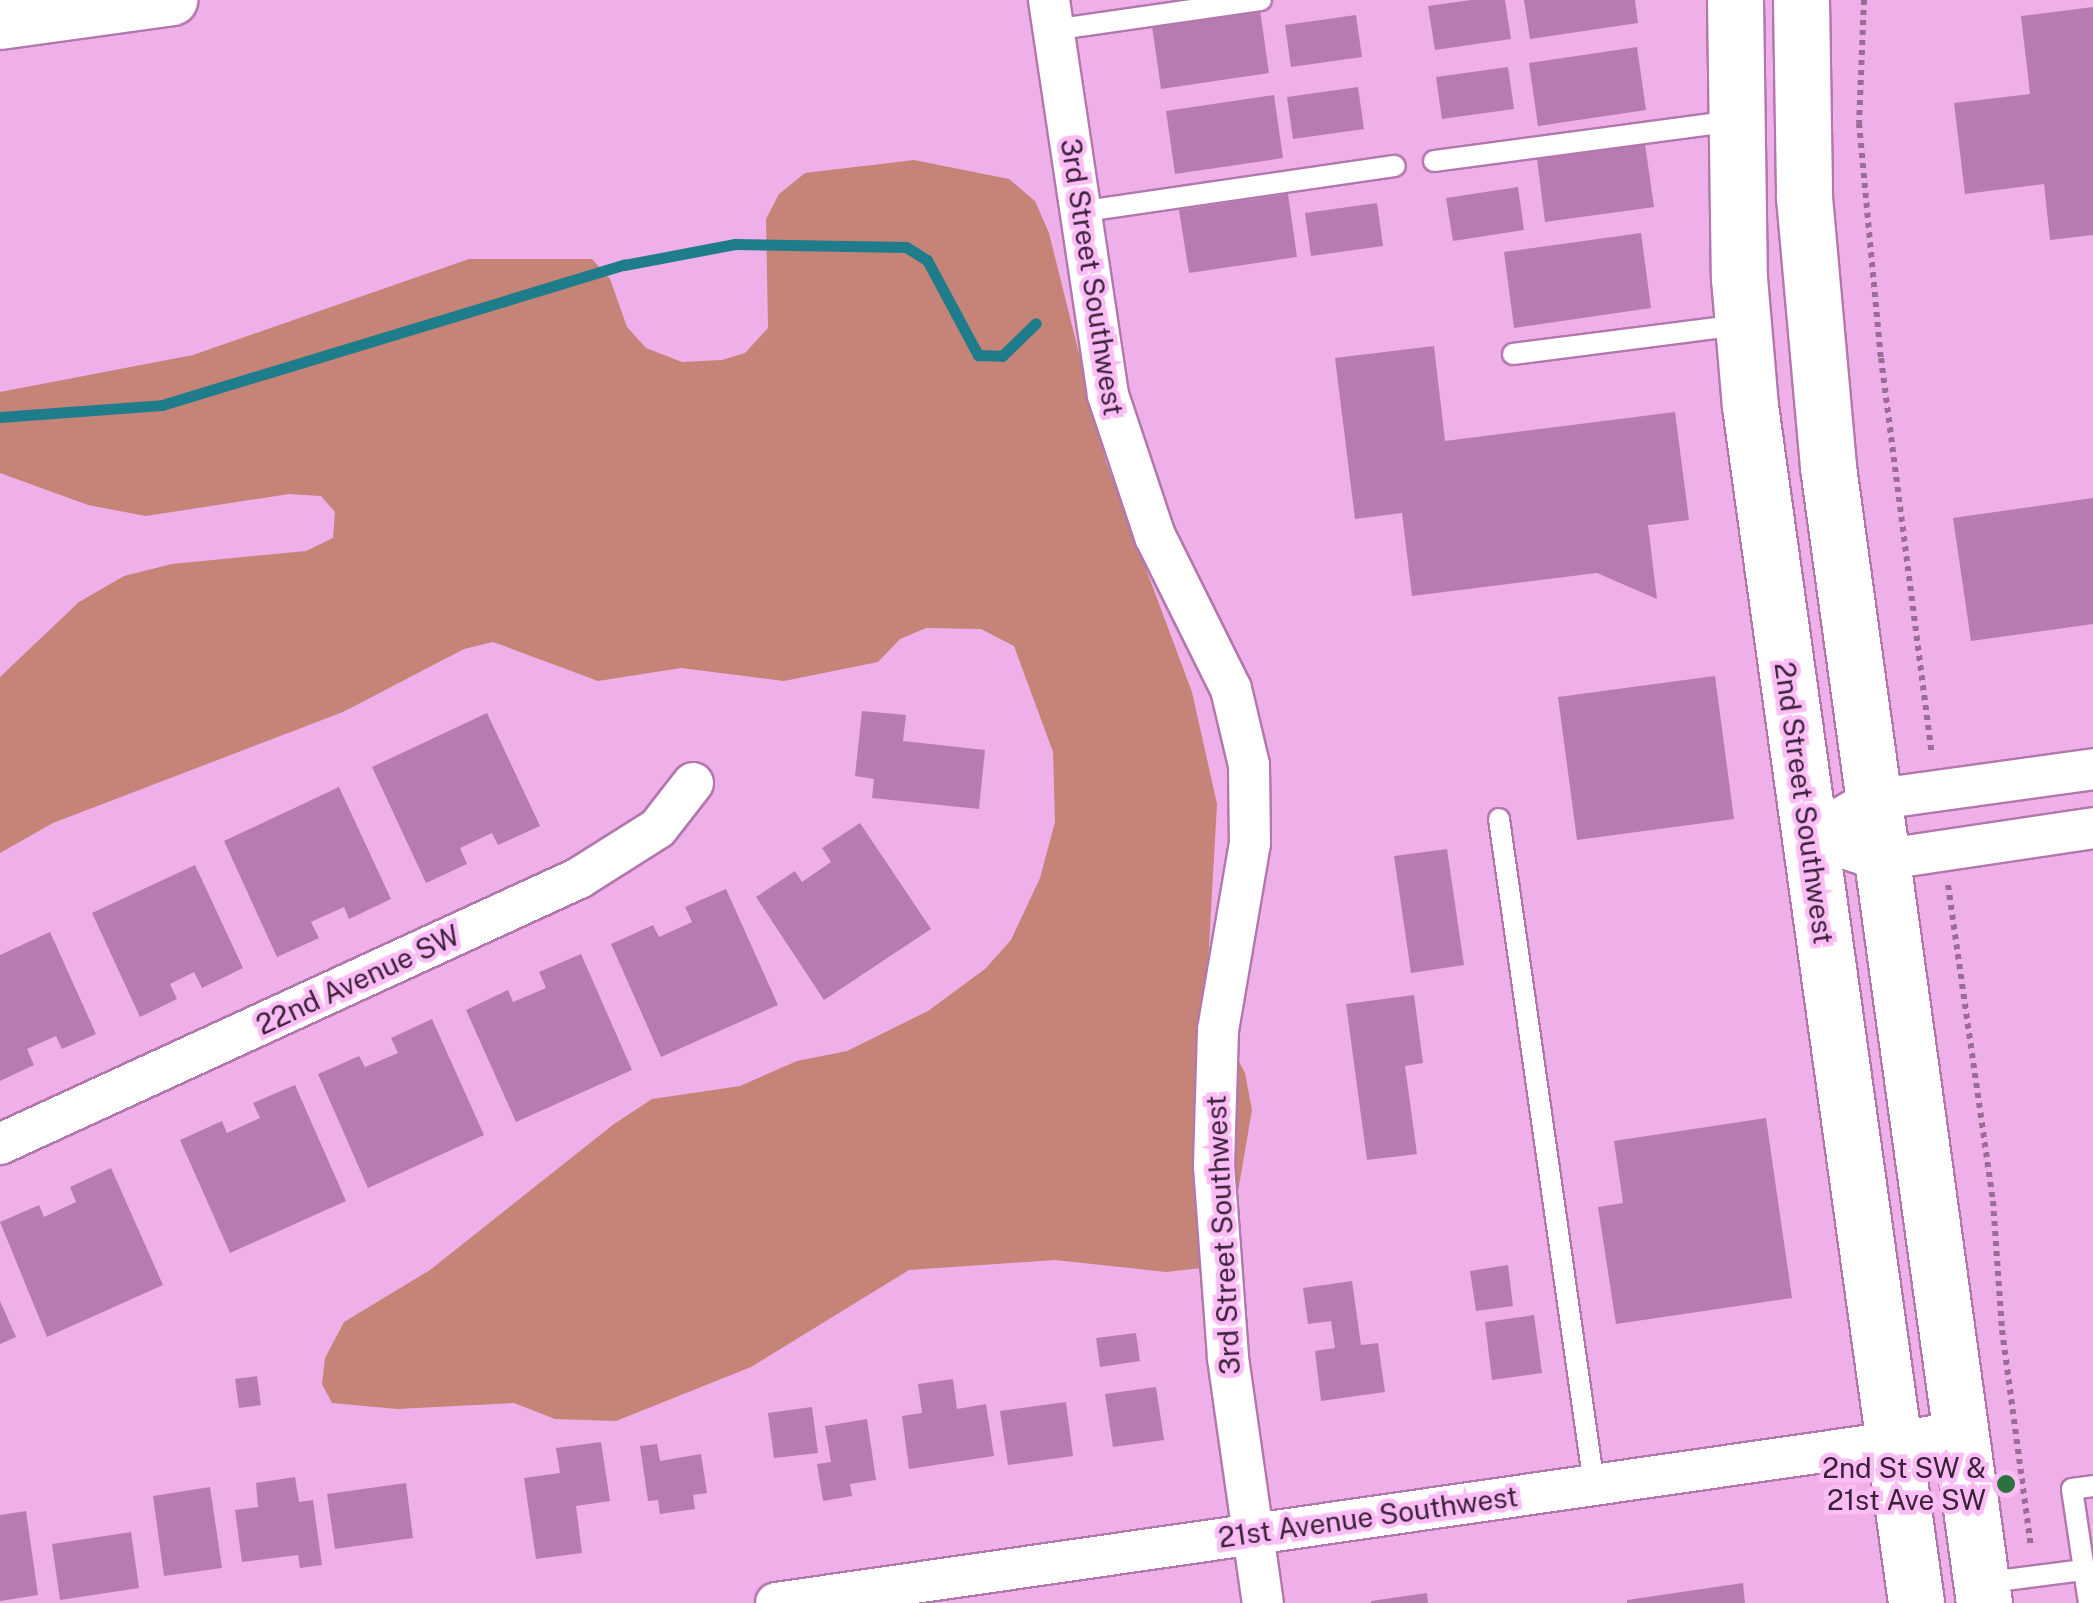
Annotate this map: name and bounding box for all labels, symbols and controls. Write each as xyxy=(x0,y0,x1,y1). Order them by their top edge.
street label: 3rd Street Southwest xyxy=(1054,136,1130,418)
street label: 2nd Street Southwest xyxy=(1768,660,1840,946)
street label: 22nd Avenue SW xyxy=(251,918,465,1042)
street label: 3rd Street Southwest xyxy=(1199,1094,1247,1376)
place label: 2nd St SW & 21st Ave SW xyxy=(1822,1451,1986,1517)
marker: 2nd St SW & 21st Ave SW xyxy=(1995,1473,2017,1495)
street label: 21st Avenue Southwest xyxy=(1216,1479,1520,1555)

